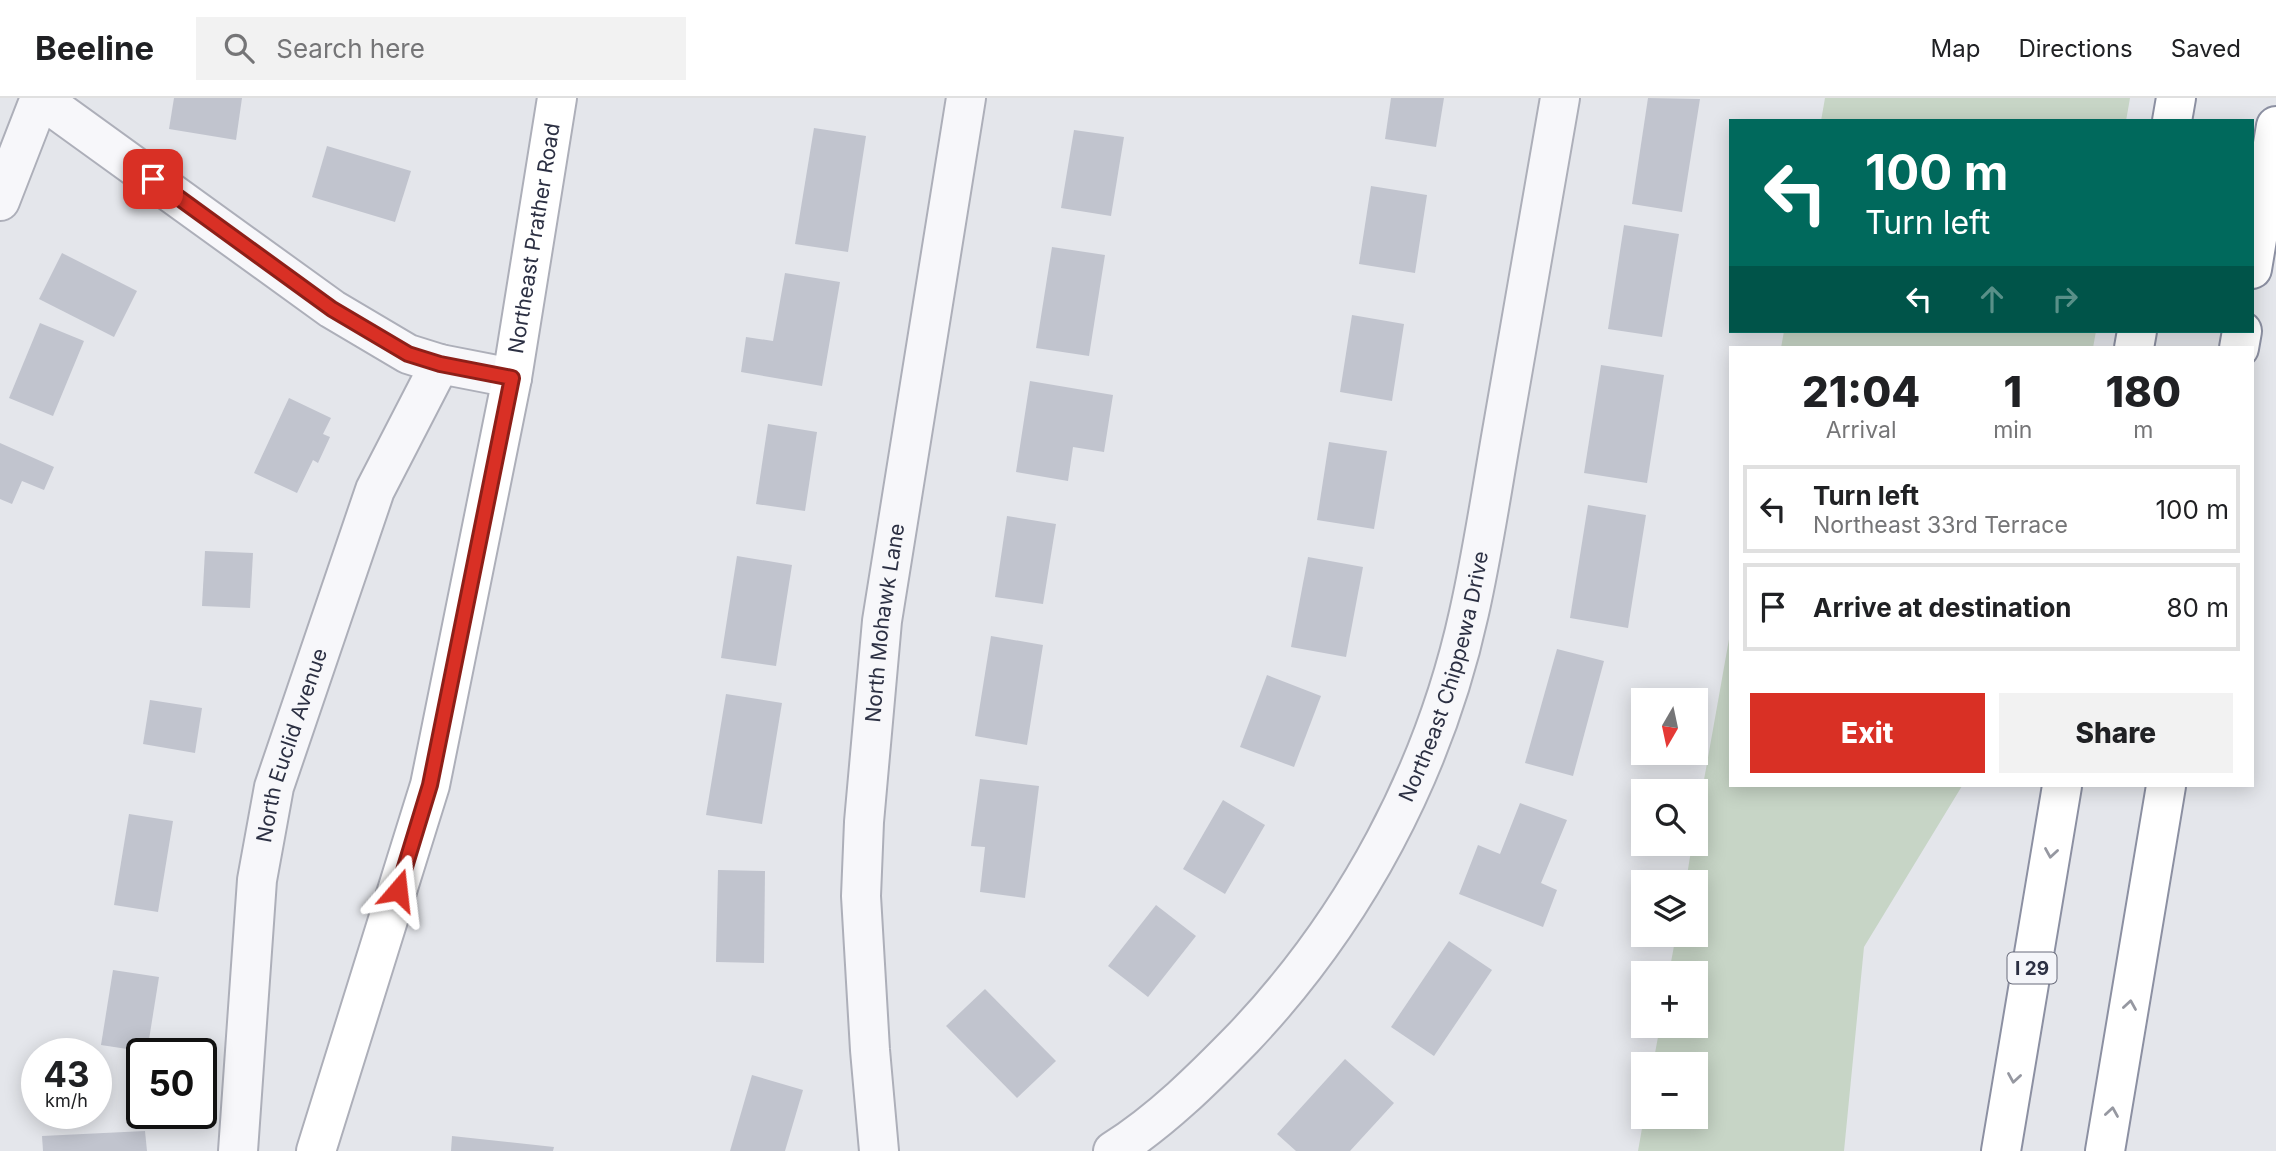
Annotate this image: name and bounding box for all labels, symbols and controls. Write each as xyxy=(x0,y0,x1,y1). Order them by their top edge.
search box xyxy=(196,17,686,80)
text: Beeline xyxy=(35,28,154,68)
icon: search xyxy=(220,29,258,67)
text: Search here xyxy=(276,33,425,64)
text: Map xyxy=(1931,34,1980,63)
text: Directions xyxy=(2018,34,2133,63)
text: Saved xyxy=(2171,34,2241,63)
street label: Northeast Prather Road xyxy=(503,121,565,355)
text: 100 m xyxy=(1865,143,2009,202)
icon: left xyxy=(1750,147,1841,238)
pin xyxy=(123,149,183,209)
icon: arrive xyxy=(134,160,172,198)
text: Turn left xyxy=(1865,203,1990,242)
icon: left xyxy=(1900,280,1938,318)
icon: ahead xyxy=(1973,280,2011,318)
icon: right xyxy=(2046,280,2084,318)
text: 21:04 xyxy=(1802,366,1920,417)
text: 1 xyxy=(2004,366,2022,417)
text: 180 xyxy=(2105,366,2181,417)
text: Arrival xyxy=(1826,416,1896,444)
text: min xyxy=(1993,416,2032,444)
text: m xyxy=(2133,416,2153,444)
text: Turn left xyxy=(1813,480,1919,511)
icon: left xyxy=(1754,490,1792,528)
text: 100 m xyxy=(2156,494,2229,525)
text: Northeast 33rd Terrace xyxy=(1813,511,2068,539)
street label: North Mohawk Lane xyxy=(860,521,910,724)
street label: Northeast Chippewa Drive xyxy=(1393,549,1493,806)
icon: arrive xyxy=(1754,588,1792,626)
text: Arrive at destination xyxy=(1813,592,2072,623)
text: 80 m xyxy=(2166,592,2229,623)
street label: North Euclid Avenue xyxy=(251,645,332,844)
north arrow xyxy=(1631,688,1708,765)
map controls xyxy=(1631,688,1708,1129)
button: Exit xyxy=(1750,693,1985,773)
button: Share xyxy=(1999,693,2233,773)
button: search xyxy=(1631,779,1708,856)
one-way arrow xyxy=(2044,847,2059,859)
position arrow xyxy=(361,853,435,927)
button: layers xyxy=(1631,870,1708,947)
road number: I 29 xyxy=(2008,953,2056,984)
button: + xyxy=(1631,961,1708,1038)
one-way arrow xyxy=(2122,999,2137,1011)
speed limit sign: 50 xyxy=(126,1038,217,1129)
button: − xyxy=(1631,1052,1708,1129)
text: 43 xyxy=(43,1053,90,1095)
one-way arrow xyxy=(2007,1072,2022,1083)
text: km/h xyxy=(45,1090,88,1111)
one-way arrow xyxy=(2104,1106,2119,1117)

